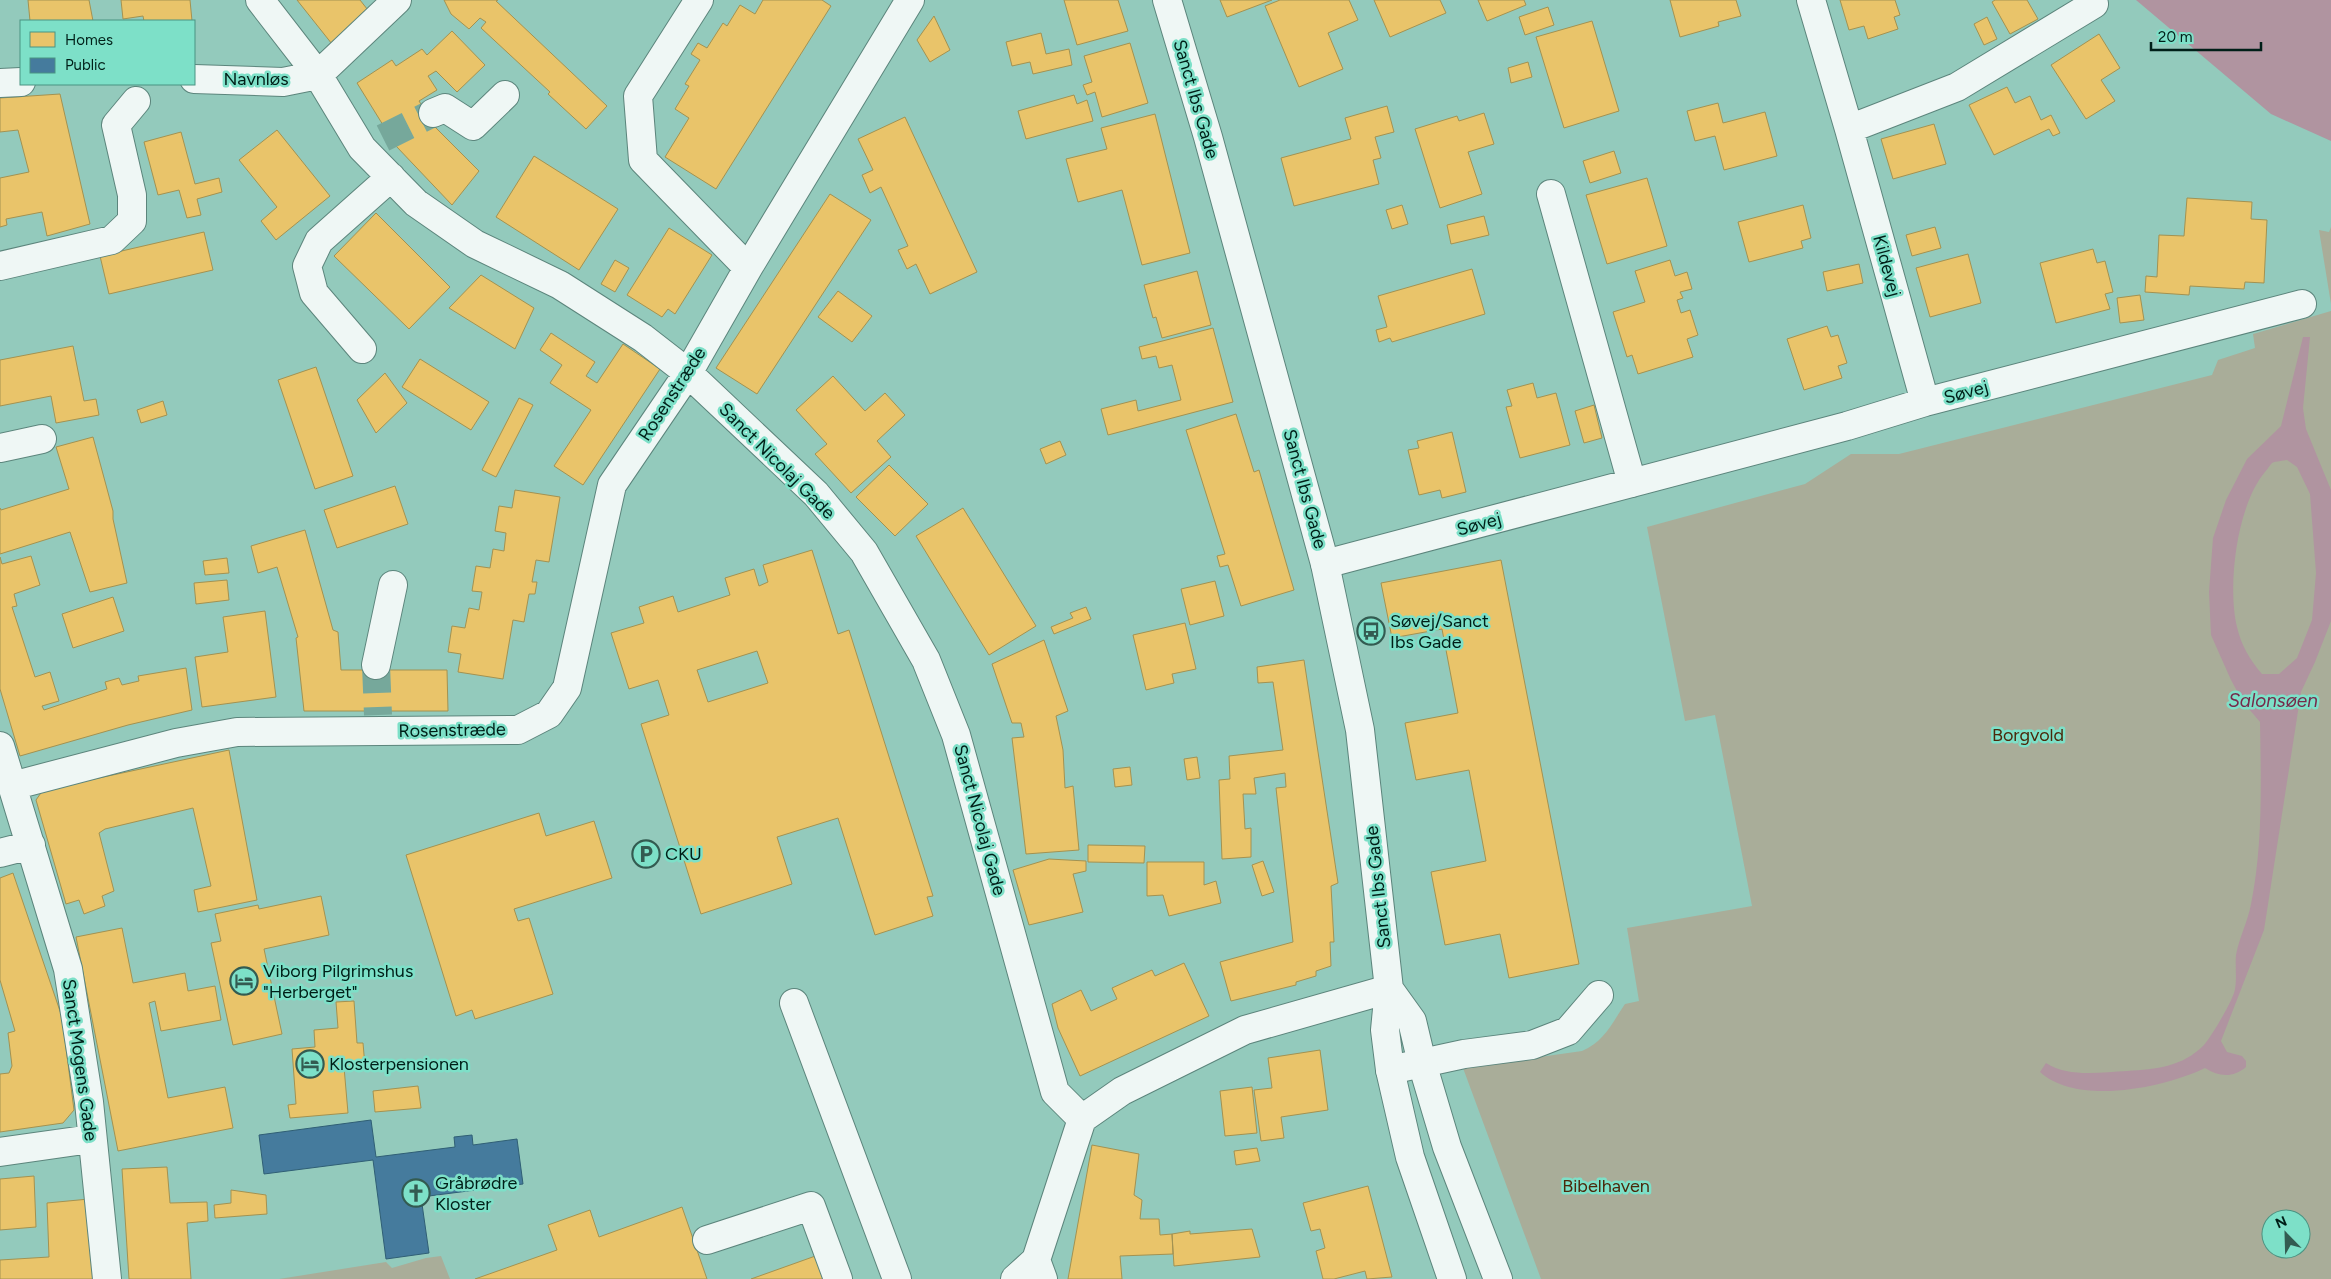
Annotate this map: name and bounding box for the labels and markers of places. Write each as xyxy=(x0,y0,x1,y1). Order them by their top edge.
place label: Søvej/Sanct Ibs Gade xyxy=(1390,610,1489,653)
bus stop icon: Søvej/Sanct Ibs Gade xyxy=(1356,616,1386,646)
parking icon: CKU xyxy=(631,839,661,869)
place label: CKU xyxy=(665,843,702,865)
place label: Viborg Pilgrimshus "Herberget" xyxy=(263,960,413,1003)
hotel icon: Viborg Pilgrimshus "Herberget" xyxy=(229,966,259,996)
hotel icon: Klosterpensionen xyxy=(295,1049,325,1079)
place label: Klosterpensionen xyxy=(329,1053,469,1075)
place label: Gråbrødre Kloster xyxy=(435,1172,518,1215)
church icon: Gråbrødre Kloster xyxy=(401,1178,431,1208)

